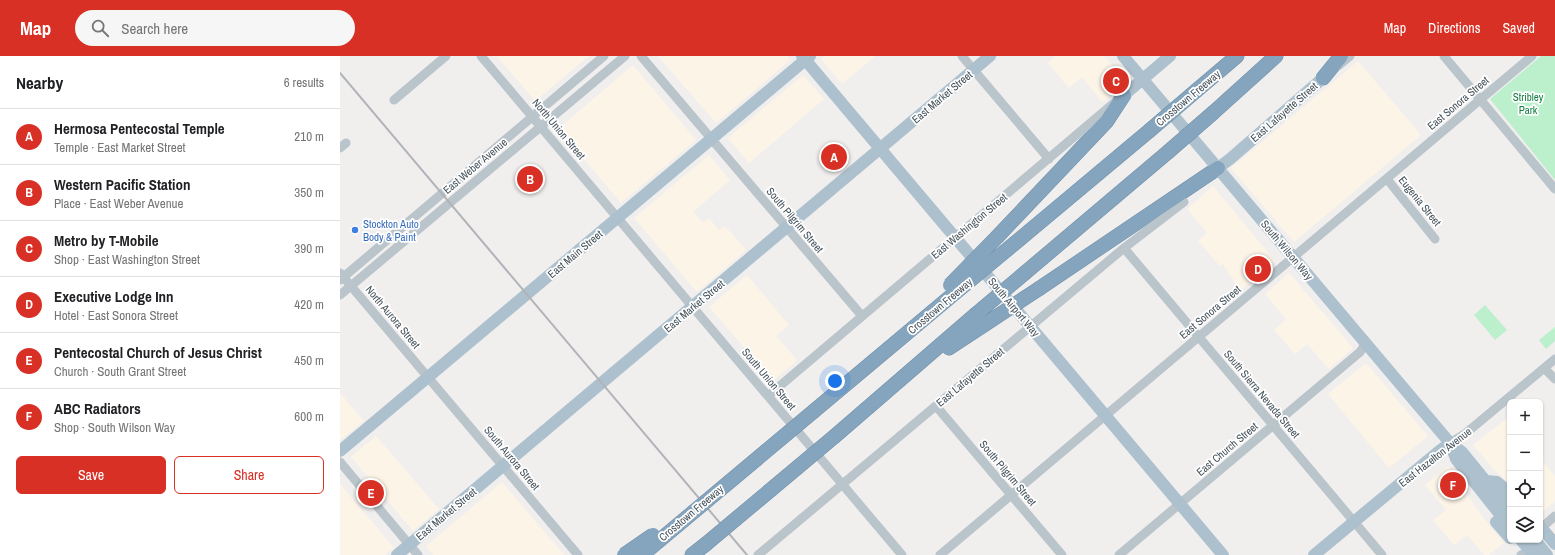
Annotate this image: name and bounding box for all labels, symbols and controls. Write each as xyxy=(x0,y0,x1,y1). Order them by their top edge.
search box xyxy=(75,10,355,46)
text: Map xyxy=(20,15,51,41)
icon: search xyxy=(89,17,111,39)
text: Search here xyxy=(121,18,188,39)
text: Map xyxy=(1384,19,1406,37)
text: Directions xyxy=(1428,19,1480,37)
text: Saved xyxy=(1502,19,1535,37)
pin: C xyxy=(1103,66,1129,96)
street label: East Market Street xyxy=(909,67,975,126)
street label: Crosstown Freeway xyxy=(1153,67,1223,129)
text: Nearby xyxy=(16,71,63,94)
street label: East Sonora Street xyxy=(1424,73,1492,133)
text: 6 results xyxy=(284,74,324,91)
street label: East Lafayette Street xyxy=(1248,79,1321,145)
park label: Stribley Park xyxy=(1513,90,1544,117)
street label: North Union Street xyxy=(529,96,589,163)
text: Hermosa Pentecostal Temple xyxy=(54,118,225,139)
text: A xyxy=(25,128,33,145)
text: 210 m xyxy=(294,128,324,145)
street label: East Weber Avenue xyxy=(440,135,510,197)
text: Temple · East Market Street xyxy=(54,139,186,156)
pin: A xyxy=(821,142,847,172)
pin: B xyxy=(517,164,543,194)
street label: Eugenia Street xyxy=(1396,173,1445,229)
text: Western Pacific Station xyxy=(54,174,191,195)
text: B xyxy=(25,184,33,201)
text: 350 m xyxy=(294,184,324,201)
street label: South Pilgrim Street xyxy=(764,184,827,256)
street label: East Washington Street xyxy=(928,190,1010,262)
text: Place · East Weber Avenue xyxy=(54,195,183,212)
place label: Stockton Auto Body & Paint xyxy=(363,217,419,244)
street label: South Wilson Way xyxy=(1258,217,1316,283)
marker: Stockton Auto Body & Paint xyxy=(350,225,360,235)
street label: East Main Street xyxy=(545,227,606,281)
text: Metro by T-Mobile xyxy=(54,230,159,251)
text: C xyxy=(25,240,33,257)
text: 390 m xyxy=(294,240,324,257)
text: Shop · East Washington Street xyxy=(54,251,200,268)
pin: D xyxy=(1245,254,1271,284)
street label: Crosstown Freeway xyxy=(905,275,975,337)
street label: South Airport Way xyxy=(985,275,1043,340)
street label: East Market Street xyxy=(661,276,727,335)
street label: East Sonora Street xyxy=(1176,282,1244,342)
street label: North Aurora Street xyxy=(363,283,424,352)
text: Executive Lodge Inn xyxy=(54,286,174,307)
text: D xyxy=(25,296,33,313)
text: 420 m xyxy=(294,296,324,313)
text: Hotel · East Sonora Street xyxy=(54,307,178,324)
text: Pentecostal Church of Jesus Christ xyxy=(54,342,262,363)
street label: East Lafayette Street xyxy=(933,344,1007,409)
street label: South Union Street xyxy=(739,345,799,413)
street label: South Sierra Nevada Street xyxy=(1221,347,1303,441)
text: E xyxy=(25,352,33,369)
text: 450 m xyxy=(294,352,324,369)
text: Church · South Grant Street xyxy=(54,363,186,380)
your location xyxy=(825,371,845,391)
text: ABC Radiators xyxy=(54,398,141,419)
map controls xyxy=(1507,399,1543,543)
button: + xyxy=(1507,399,1543,435)
text: F xyxy=(26,408,32,425)
text: 600 m xyxy=(294,408,324,425)
text: Shop · South Wilson Way xyxy=(54,419,175,436)
street label: East Church Street xyxy=(1193,419,1261,479)
street label: South Aurora Street xyxy=(481,423,543,493)
street label: East Hazelton Avenue xyxy=(1396,424,1474,490)
button: − xyxy=(1507,435,1543,471)
street label: South Pilgrim Street xyxy=(977,437,1040,509)
button: Save xyxy=(16,456,166,494)
button: Share xyxy=(174,456,324,494)
pin: F xyxy=(1440,470,1466,500)
button: locate xyxy=(1507,471,1543,507)
pin: E xyxy=(358,478,384,508)
street label: Crosstown Freeway xyxy=(656,482,726,544)
street label: East Market Street xyxy=(413,484,479,543)
button: layers xyxy=(1507,507,1543,543)

